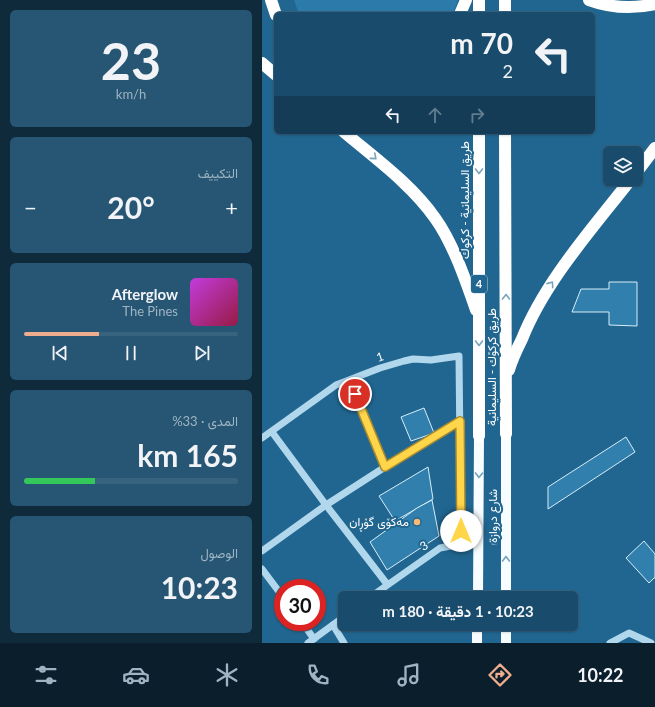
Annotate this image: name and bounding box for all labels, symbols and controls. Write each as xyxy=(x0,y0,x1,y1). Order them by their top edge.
text: 70 m xyxy=(450,26,513,60)
icon: left xyxy=(527,28,579,80)
text: 23 xyxy=(101,29,161,91)
text: 2 xyxy=(503,60,513,82)
text: km/h xyxy=(116,86,146,102)
icon: left xyxy=(382,104,404,126)
icon: ahead xyxy=(424,104,446,126)
icon: right xyxy=(466,104,488,126)
street label: طريق السليمانية - كركوك xyxy=(457,141,473,259)
map controls xyxy=(603,146,643,186)
button: layers xyxy=(603,146,643,186)
one-way arrow xyxy=(370,152,377,159)
text: التكييف xyxy=(198,165,238,181)
one-way arrow xyxy=(475,168,483,174)
text: 20° xyxy=(107,189,155,225)
text: − xyxy=(24,194,37,221)
text: + xyxy=(225,194,238,221)
road number: 4 xyxy=(471,275,487,293)
one-way arrow xyxy=(546,282,553,289)
text: Afterglow xyxy=(112,285,178,303)
one-way arrow xyxy=(502,294,510,300)
text: The Pines xyxy=(122,303,178,319)
street label: طريق كركوك - السليمانية xyxy=(484,308,500,426)
one-way arrow xyxy=(475,340,483,346)
icon: previous xyxy=(49,342,71,364)
icon: pause xyxy=(120,342,142,364)
icon: next xyxy=(191,342,213,364)
street label: 1 xyxy=(374,348,386,365)
pin xyxy=(338,377,372,411)
icon: arrive xyxy=(344,383,366,405)
text: المدى · 33% xyxy=(172,413,238,429)
text: 165 km xyxy=(137,437,238,473)
one-way arrow xyxy=(475,472,483,478)
street label: شارع دروازة xyxy=(485,489,502,543)
position arrow xyxy=(440,510,482,552)
place label: مەکۆی گۆڕان xyxy=(349,514,409,532)
marker: مەکۆی گۆڕان xyxy=(412,517,422,527)
street label: 3 xyxy=(417,537,431,554)
text: الوصول xyxy=(200,545,238,561)
one-way arrow xyxy=(502,556,510,562)
text: 10:23 xyxy=(161,569,238,605)
speed limit sign: 30 xyxy=(274,579,326,631)
text: 10:23 · 1 دقيقة · 180 m xyxy=(382,602,534,620)
icon: filters xyxy=(32,661,60,689)
icon: car xyxy=(122,661,150,689)
icon: climate xyxy=(213,661,241,689)
icon: phone xyxy=(304,661,332,689)
icon: music xyxy=(395,661,423,689)
icon: directions xyxy=(486,661,514,689)
text: 10:22 xyxy=(577,664,624,686)

